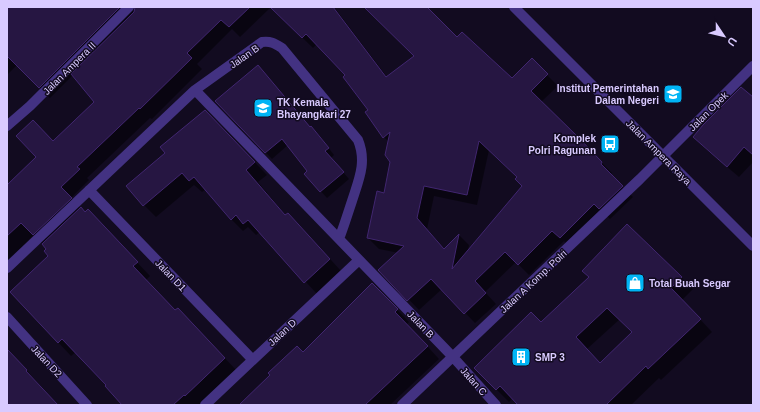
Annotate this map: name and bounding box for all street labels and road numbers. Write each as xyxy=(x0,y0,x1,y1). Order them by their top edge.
street label: Jalan Ampera II xyxy=(41,40,98,97)
street label: Jalan B xyxy=(227,42,261,70)
street label: Jalan Opek xyxy=(687,89,731,133)
street label: Jalan Ampera Raya xyxy=(624,118,694,187)
street label: Jalan A Komp. Polri xyxy=(498,248,569,315)
street label: Jalan D1 xyxy=(153,257,189,294)
street label: Jalan B xyxy=(405,309,436,340)
street label: Jalan D xyxy=(266,317,298,348)
street label: Jalan D2 xyxy=(29,343,64,380)
street label: Jalan C xyxy=(458,365,489,398)

